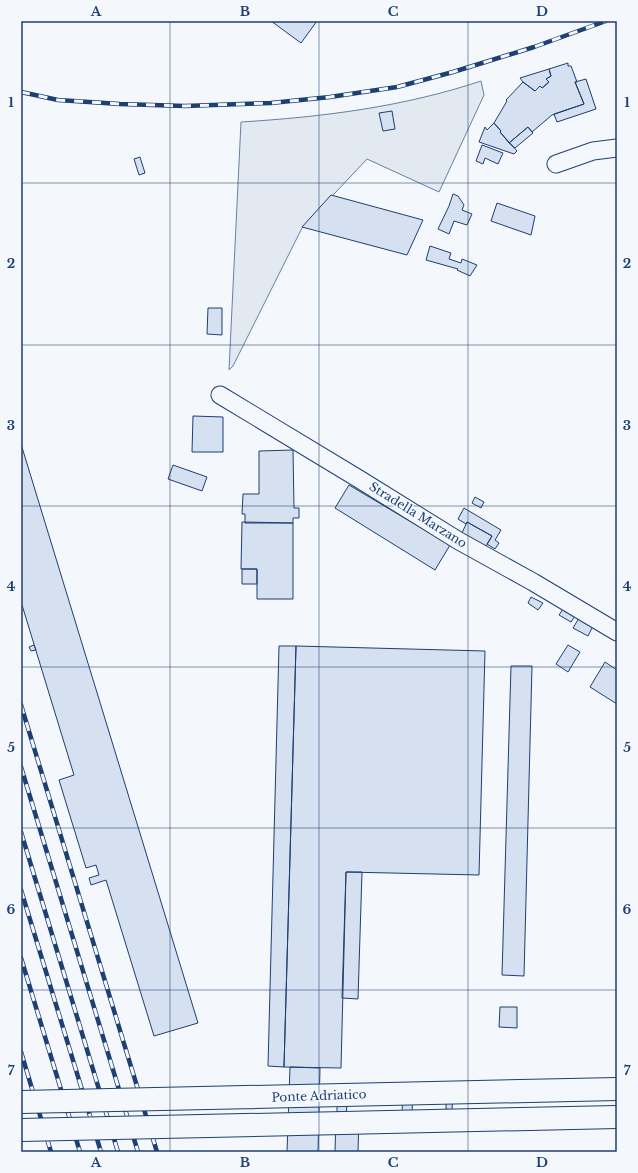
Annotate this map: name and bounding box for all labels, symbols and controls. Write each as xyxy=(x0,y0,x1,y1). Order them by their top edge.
text: A xyxy=(90,3,102,20)
text: B xyxy=(240,3,250,20)
text: C xyxy=(388,3,399,20)
text: D xyxy=(536,3,548,20)
text: 1 xyxy=(8,94,14,111)
text: 1 xyxy=(624,94,630,111)
text: 2 xyxy=(7,255,15,272)
text: 2 xyxy=(623,255,631,272)
text: 3 xyxy=(7,417,15,434)
text: 3 xyxy=(623,417,631,434)
street label: Stradella Marzano xyxy=(367,478,470,551)
text: 4 xyxy=(7,578,16,595)
text: 4 xyxy=(623,578,632,595)
text: 5 xyxy=(7,739,15,756)
text: 5 xyxy=(623,739,631,756)
text: 6 xyxy=(7,901,16,918)
text: 6 xyxy=(623,901,632,918)
text: 7 xyxy=(8,1062,15,1079)
text: 7 xyxy=(624,1062,631,1079)
street label: Ponte Adriatico xyxy=(271,1086,367,1105)
text: A xyxy=(90,1154,102,1171)
text: B xyxy=(240,1154,250,1171)
text: C xyxy=(388,1154,399,1171)
text: D xyxy=(536,1154,548,1171)

